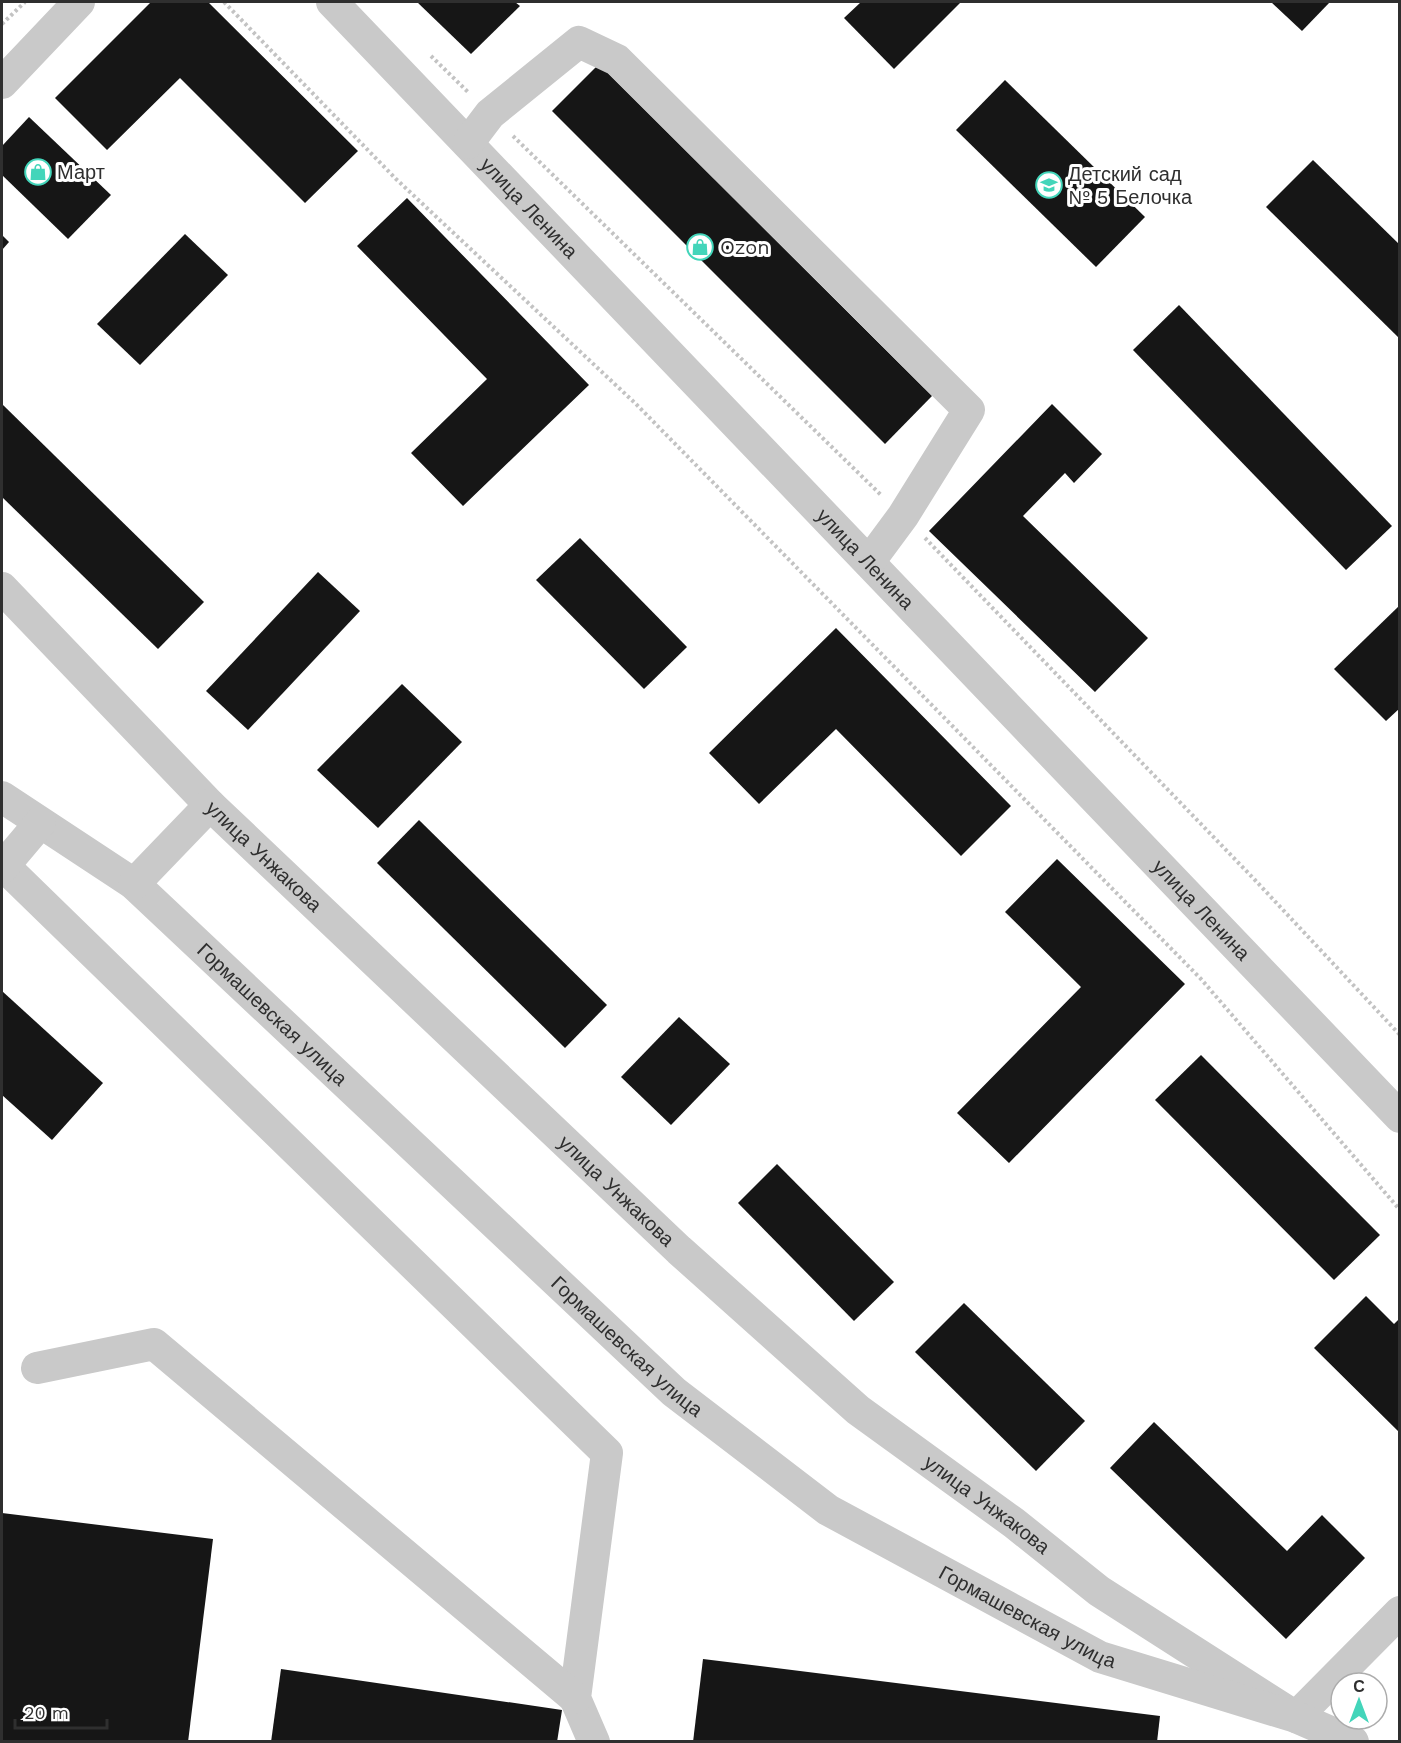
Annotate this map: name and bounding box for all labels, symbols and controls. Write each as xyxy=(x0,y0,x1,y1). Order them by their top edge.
street label: улица Ленина xyxy=(475,152,584,264)
shop icon: Март xyxy=(23,157,53,187)
place label: Март xyxy=(57,160,105,184)
place label: Детский сад № 5 Белочка xyxy=(1068,162,1193,209)
school or university icon: Детский сад № 5 Белочка xyxy=(1034,170,1064,200)
shop icon: Ozon xyxy=(685,232,715,262)
place label: Ozon xyxy=(720,235,770,259)
street label: улица Ленина xyxy=(812,503,920,615)
street label: улица Унжакова xyxy=(201,796,328,917)
street label: улица Ленина xyxy=(1148,854,1256,966)
street label: Гормашевская улица xyxy=(192,938,353,1091)
street label: улица Унжакова xyxy=(554,1130,680,1252)
street label: Гормашевская улица xyxy=(546,1271,708,1422)
street label: улица Унжакова xyxy=(919,1450,1055,1560)
street label: Гормашевская улица xyxy=(935,1560,1120,1673)
north arrow xyxy=(1329,1671,1389,1731)
text: С xyxy=(1353,1677,1365,1696)
scale bar xyxy=(15,1692,106,1730)
text: 20 m xyxy=(24,1702,69,1723)

